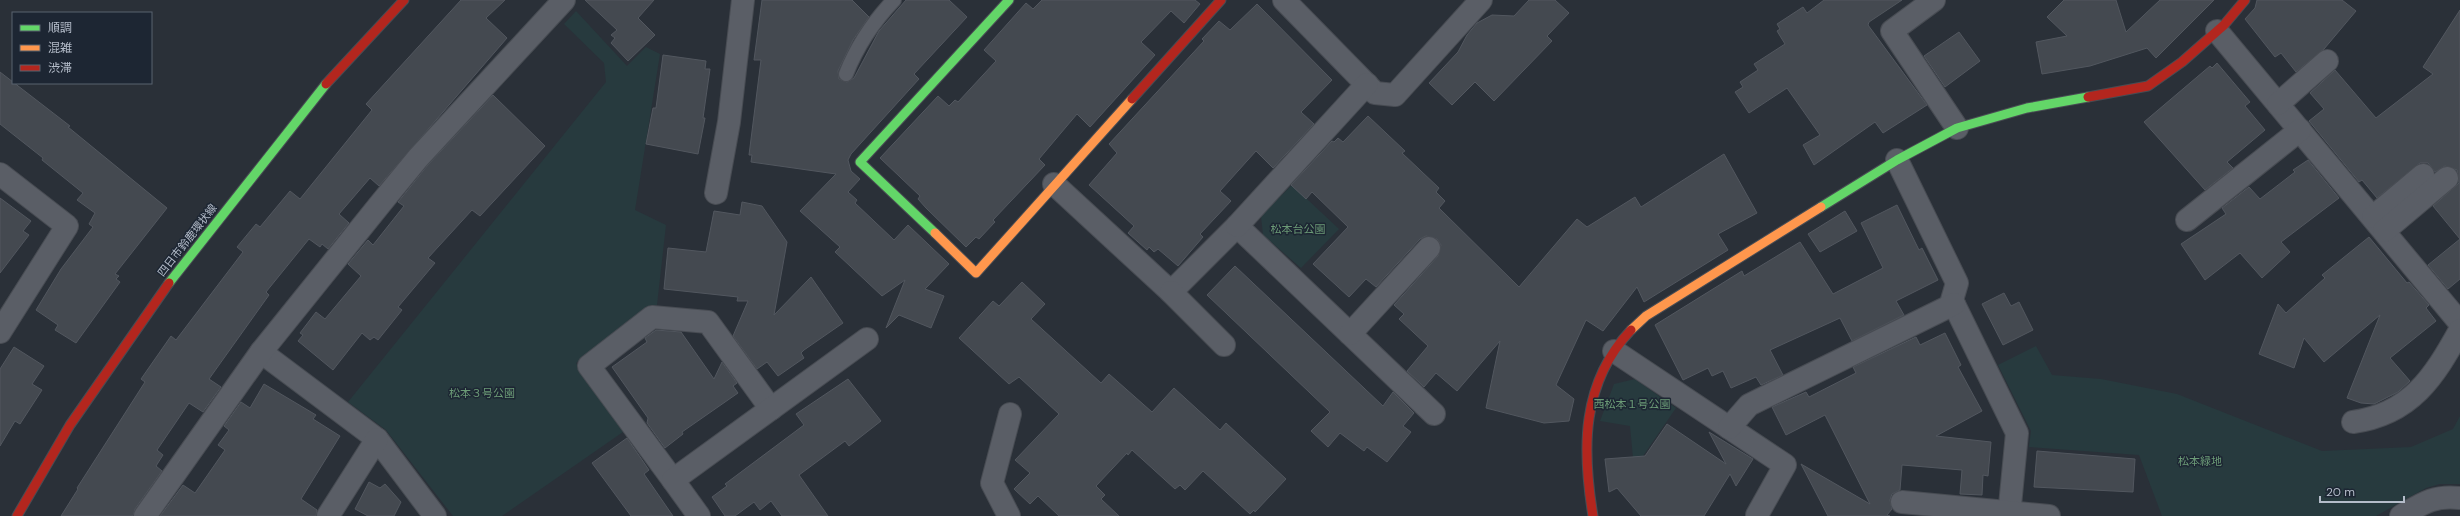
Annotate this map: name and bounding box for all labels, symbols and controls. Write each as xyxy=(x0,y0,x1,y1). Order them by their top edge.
legend xyxy=(12,12,152,84)
text: 順調 xyxy=(48,20,72,36)
text: 混雑 xyxy=(48,40,72,56)
text: 渋滞 xyxy=(48,60,72,76)
street label: 四日市鈴鹿環状線 xyxy=(154,201,220,279)
park label: 松本台公園 xyxy=(1271,222,1326,236)
park label: 松本３号公園 xyxy=(449,386,515,400)
park label: 西松本１号公園 xyxy=(1594,397,1671,411)
park label: 松本緑地 xyxy=(2178,454,2222,468)
scale bar xyxy=(2320,478,2404,504)
text: 20 m xyxy=(2326,484,2355,500)

